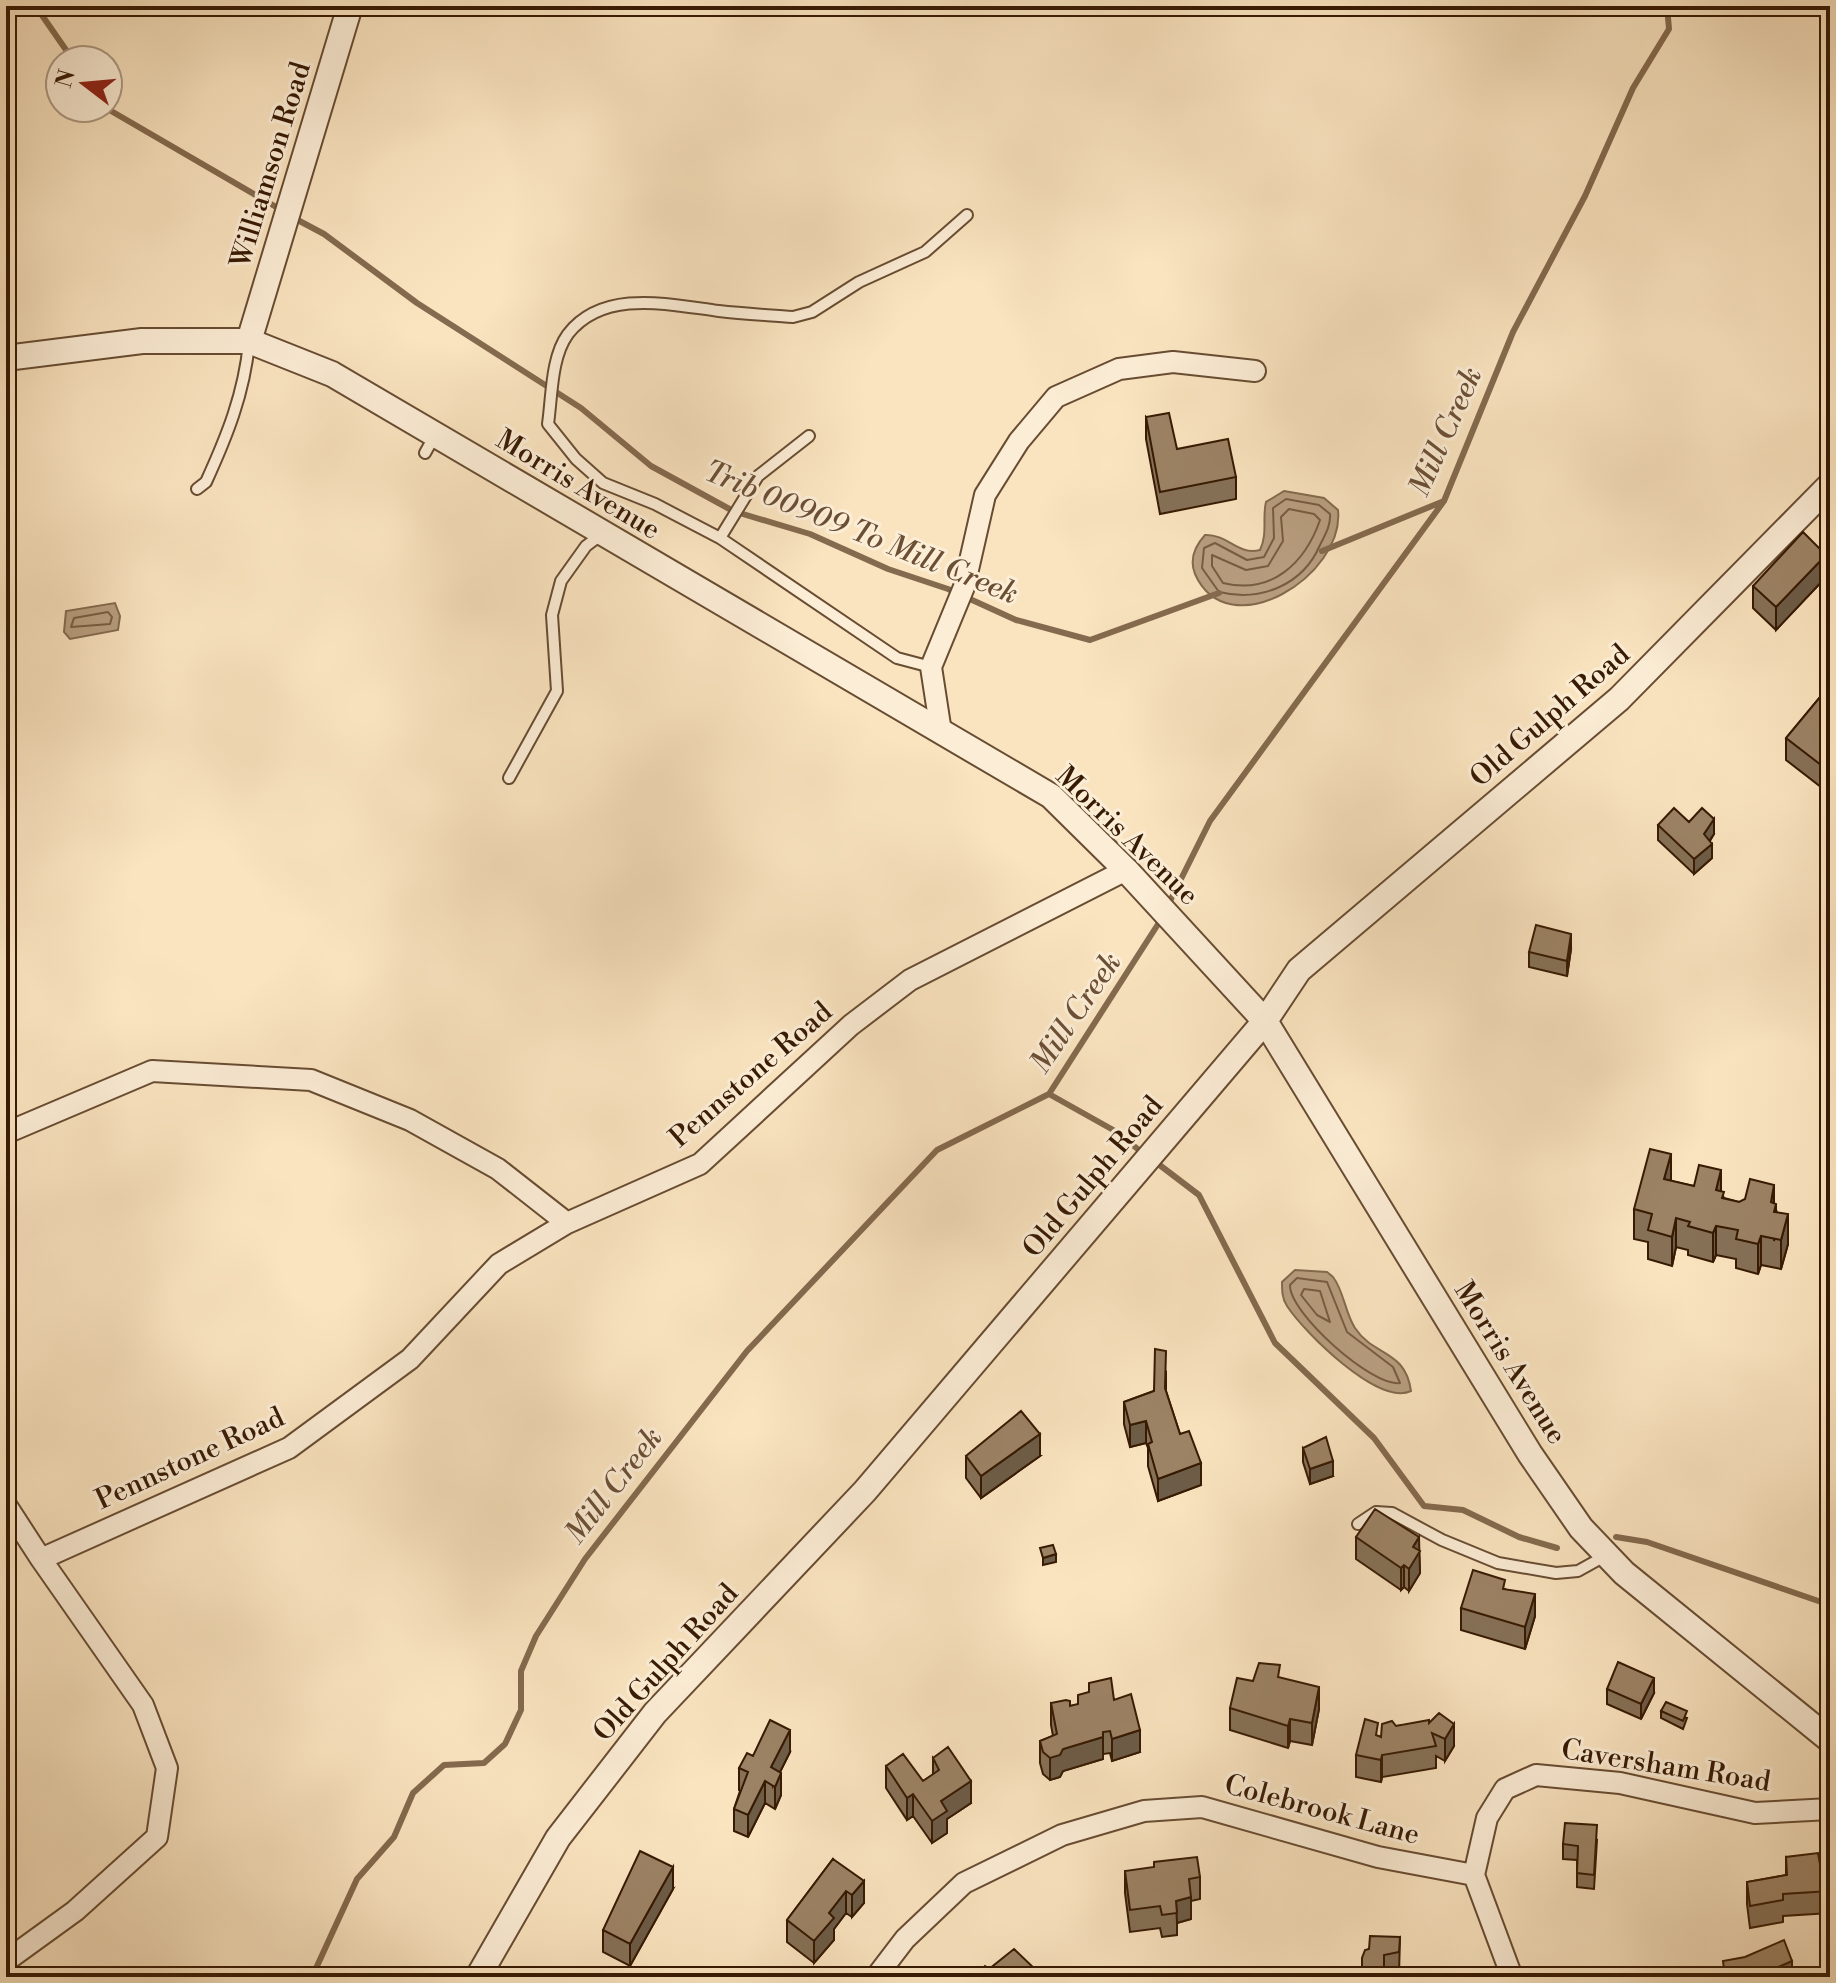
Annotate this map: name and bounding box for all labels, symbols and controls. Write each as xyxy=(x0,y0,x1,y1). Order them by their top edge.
north arrow xyxy=(44,44,124,124)
street label: Williamson Road xyxy=(223,58,319,273)
text: N xyxy=(51,66,82,91)
water label: Mill Creek xyxy=(1401,361,1491,503)
street label: Morris Avenue xyxy=(490,422,666,548)
water label: Trib 00909 To Mill Creek xyxy=(698,453,1024,613)
street label: Old Gulph Road xyxy=(1463,637,1637,795)
street label: Morris Avenue xyxy=(1048,759,1206,913)
water label: Mill Creek xyxy=(1022,945,1130,1081)
street label: Pennstone Road xyxy=(662,995,840,1155)
street label: Old Gulph Road xyxy=(1015,1089,1171,1265)
street label: Morris Avenue xyxy=(1446,1275,1574,1451)
street label: Pennstone Road xyxy=(90,1400,290,1518)
water label: Mill Creek xyxy=(557,1420,671,1552)
street label: Old Gulph Road xyxy=(586,1577,746,1749)
street label: Caversham Road xyxy=(1559,1732,1773,1800)
street label: Colebrook Lane xyxy=(1221,1767,1423,1853)

